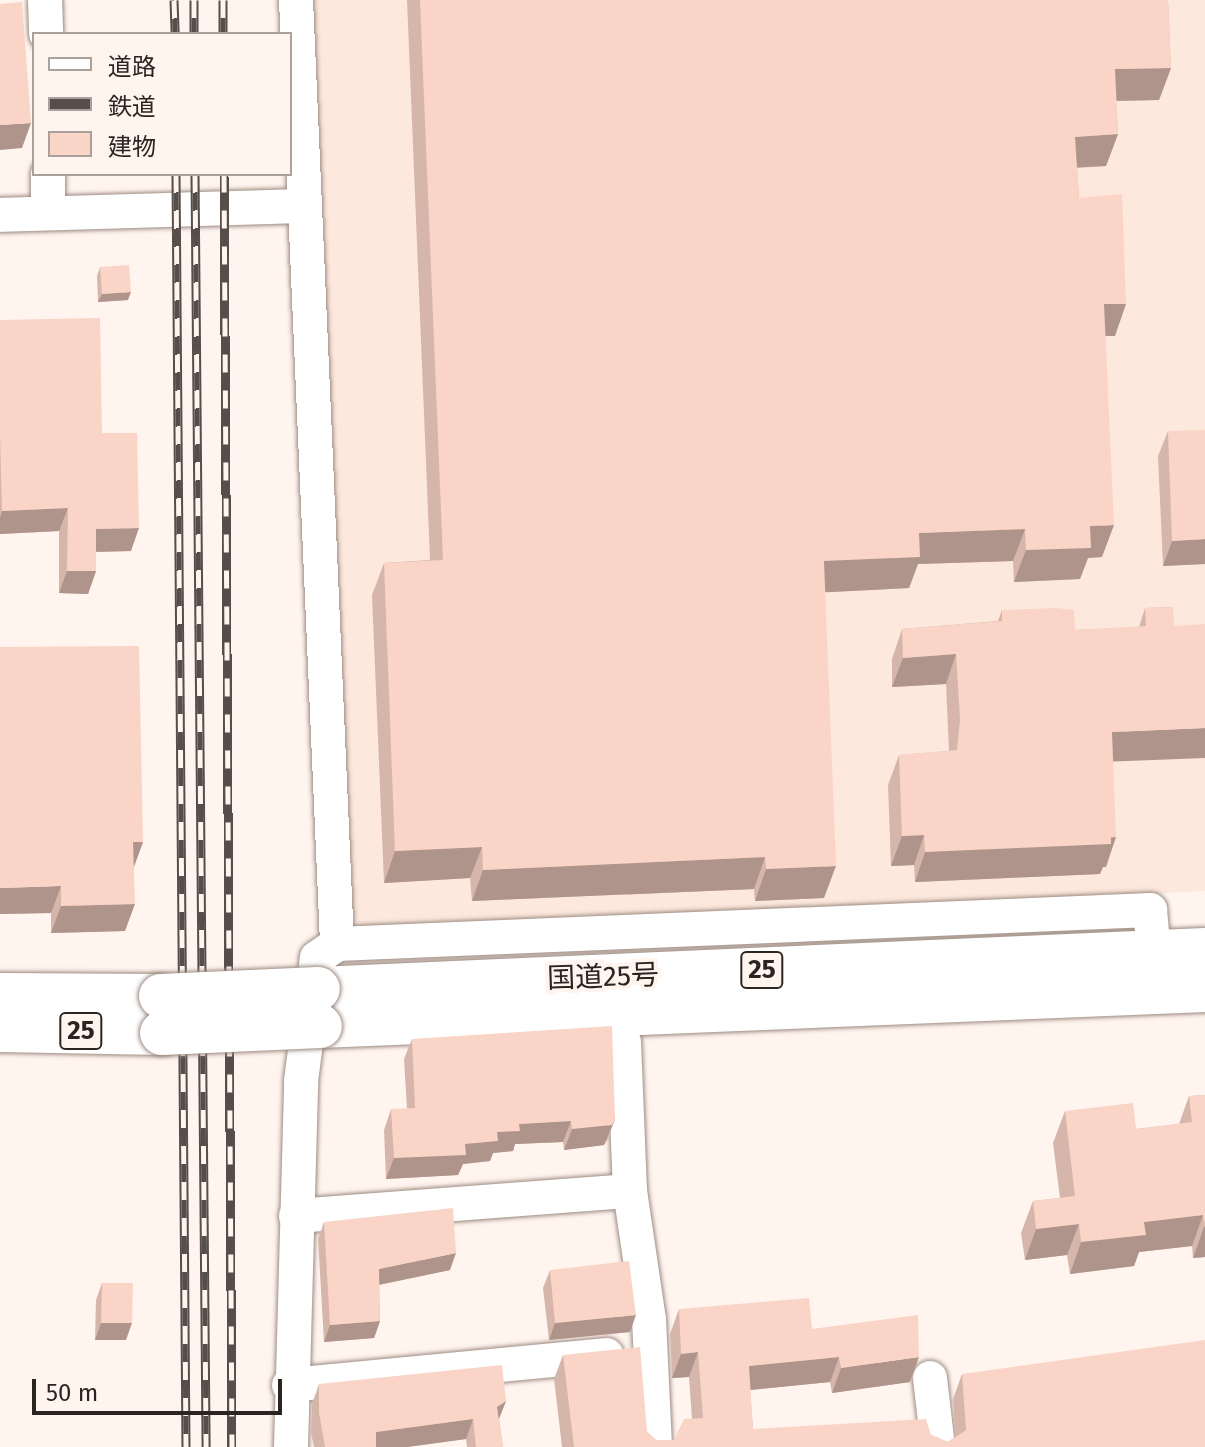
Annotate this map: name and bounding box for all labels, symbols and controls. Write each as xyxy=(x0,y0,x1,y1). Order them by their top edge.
legend xyxy=(32,32,292,176)
text: 道路 xyxy=(108,53,156,81)
text: 鉄道 xyxy=(108,93,156,121)
text: 建物 xyxy=(108,133,156,161)
road number: 25 xyxy=(740,948,784,992)
street label: 国道25号 xyxy=(547,958,659,996)
road number: 25 xyxy=(59,1009,103,1053)
scale bar xyxy=(36,1363,286,1413)
text: 50 m xyxy=(46,1379,98,1407)

